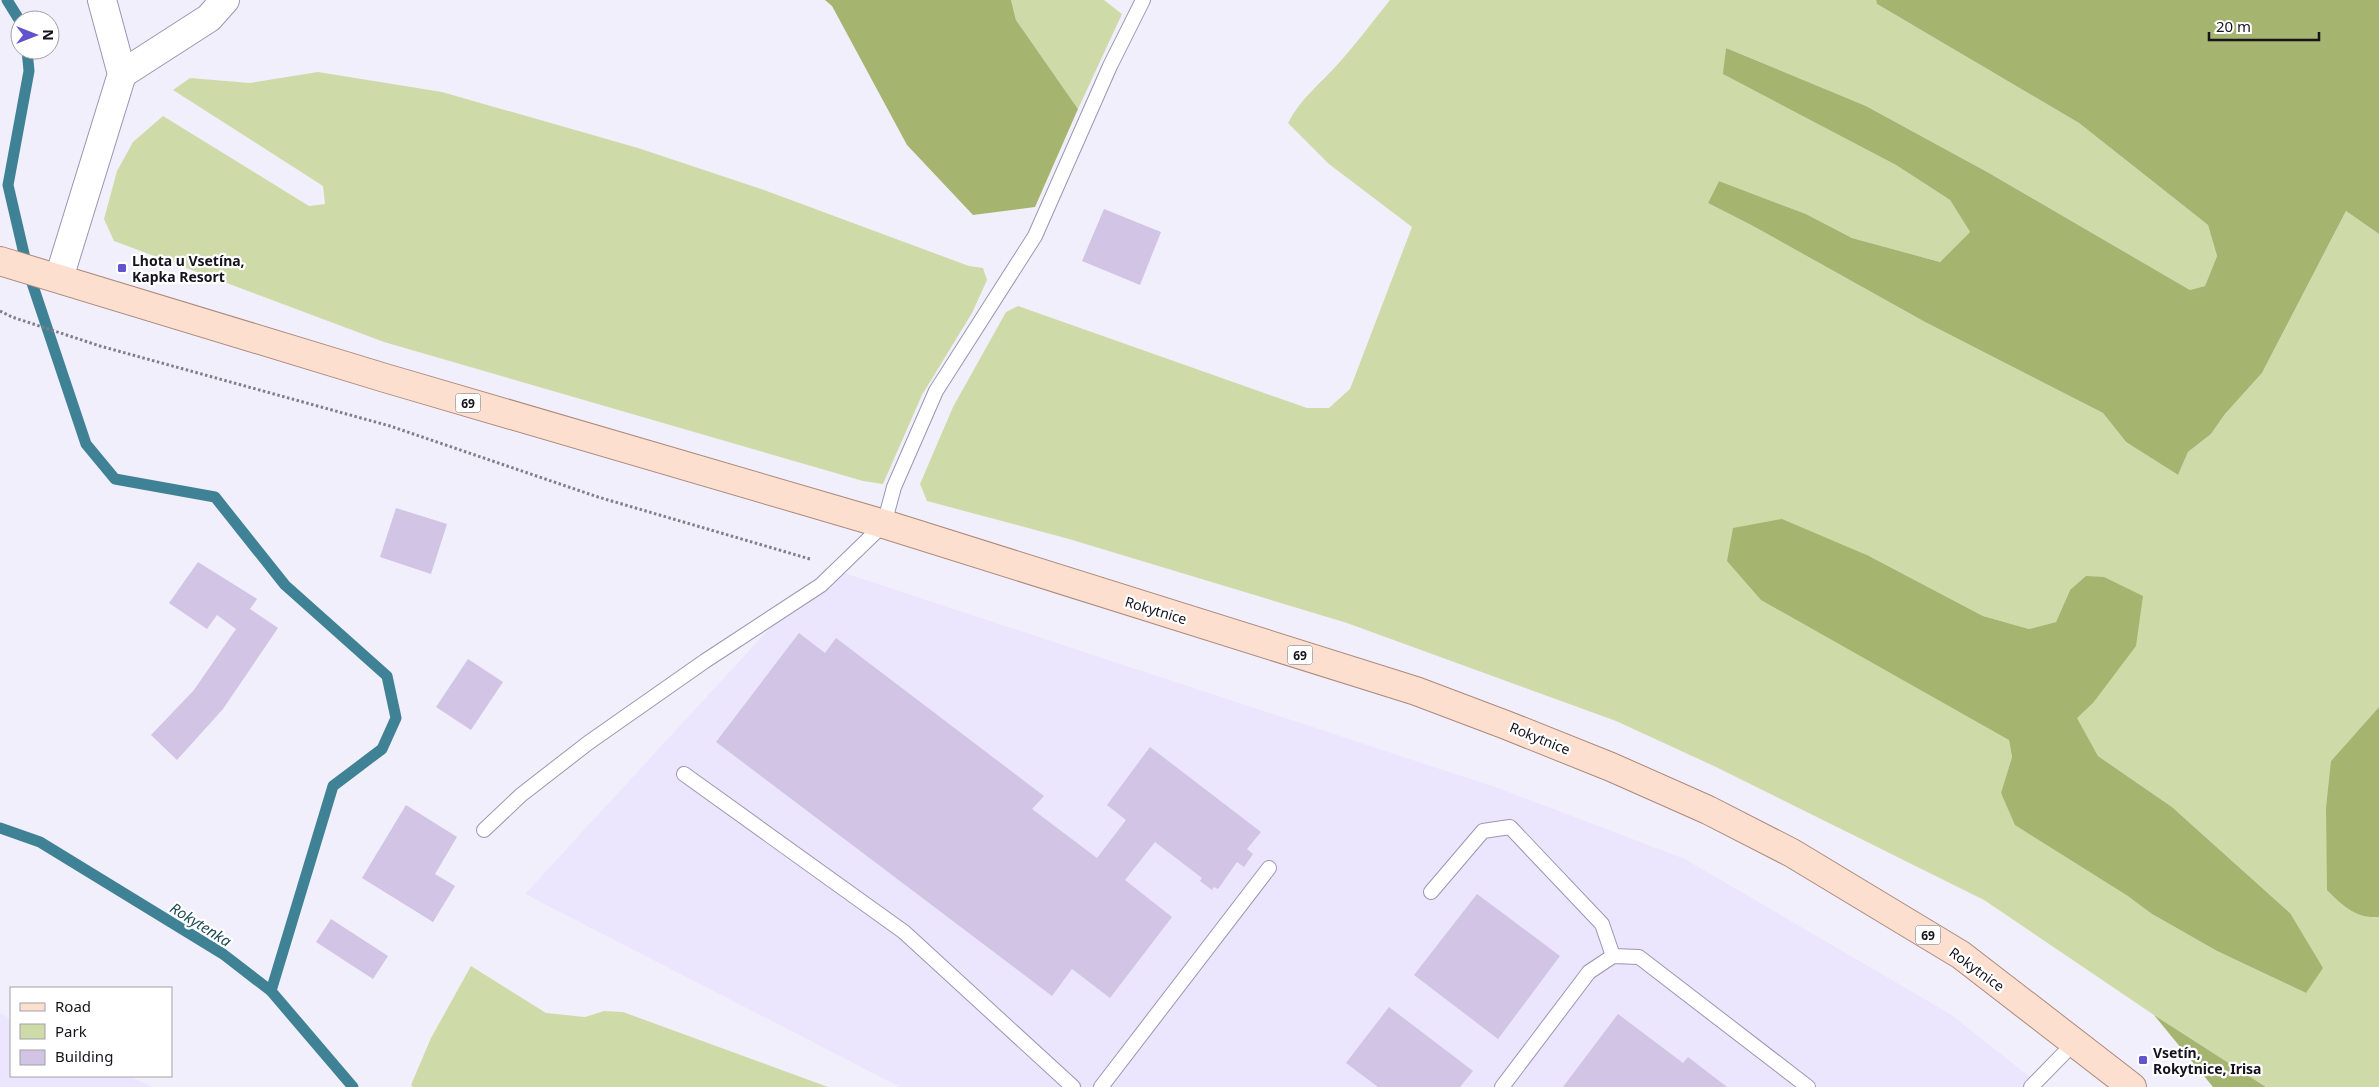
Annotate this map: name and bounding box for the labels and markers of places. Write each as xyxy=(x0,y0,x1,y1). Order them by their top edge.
place label: Lhota u Vsetína, Kapka Resort xyxy=(132,251,245,286)
marker: Lhota u Vsetína, Kapka Resort xyxy=(116,262,128,274)
place label: Vsetín, Rokytnice, Irisa xyxy=(2153,1043,2262,1078)
marker: Vsetín, Rokytnice, Irisa xyxy=(2137,1054,2149,1066)

